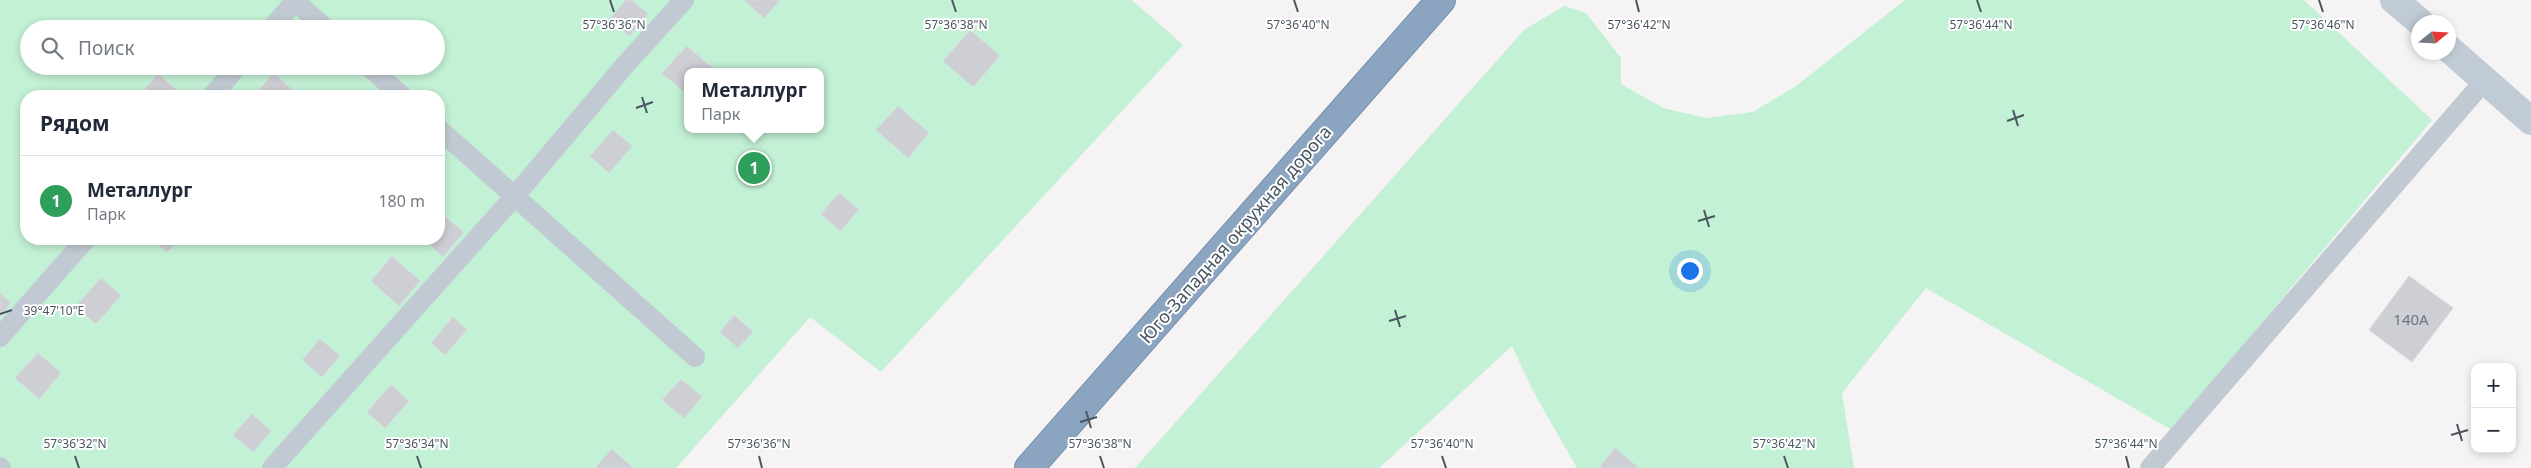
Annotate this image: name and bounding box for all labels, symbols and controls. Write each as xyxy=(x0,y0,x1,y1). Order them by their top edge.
north arrow xyxy=(2411,15,2456,60)
text: 57°36'36"N xyxy=(582,16,646,33)
text: 57°36'38"N xyxy=(924,16,988,33)
text: 57°36'40"N xyxy=(1266,16,1330,33)
text: 57°36'42"N xyxy=(1607,16,1671,33)
text: 57°36'44"N xyxy=(1949,16,2013,33)
text: 57°36'46"N xyxy=(2291,16,2355,33)
search box xyxy=(20,20,445,75)
icon: search xyxy=(38,34,66,62)
text: Поиск xyxy=(78,35,134,61)
popup xyxy=(684,68,824,133)
text: Металлург xyxy=(701,77,807,103)
text: Парк xyxy=(701,103,740,125)
text: Рядом xyxy=(40,109,110,137)
street label: Юго-Западная окружная дорога xyxy=(1134,120,1336,348)
pin: 1 xyxy=(738,149,770,187)
text: Металлург xyxy=(87,177,192,203)
text: 1 xyxy=(51,190,61,212)
text: 180 m xyxy=(378,190,425,212)
text: Парк xyxy=(87,203,126,225)
your location xyxy=(1677,258,1703,284)
text: 39°47'10"E xyxy=(24,302,84,319)
house number: 140А xyxy=(2393,309,2429,329)
map controls xyxy=(2471,363,2516,453)
button: + xyxy=(2471,363,2516,408)
button: − xyxy=(2471,408,2516,453)
text: 57°36'32"N xyxy=(43,435,107,452)
text: 57°36'34"N xyxy=(385,435,449,452)
text: 57°36'36"N xyxy=(727,435,791,452)
text: 57°36'38"N xyxy=(1068,435,1132,452)
text: 57°36'40"N xyxy=(1410,435,1474,452)
text: 57°36'42"N xyxy=(1752,435,1816,452)
text: 57°36'44"N xyxy=(2094,435,2158,452)

